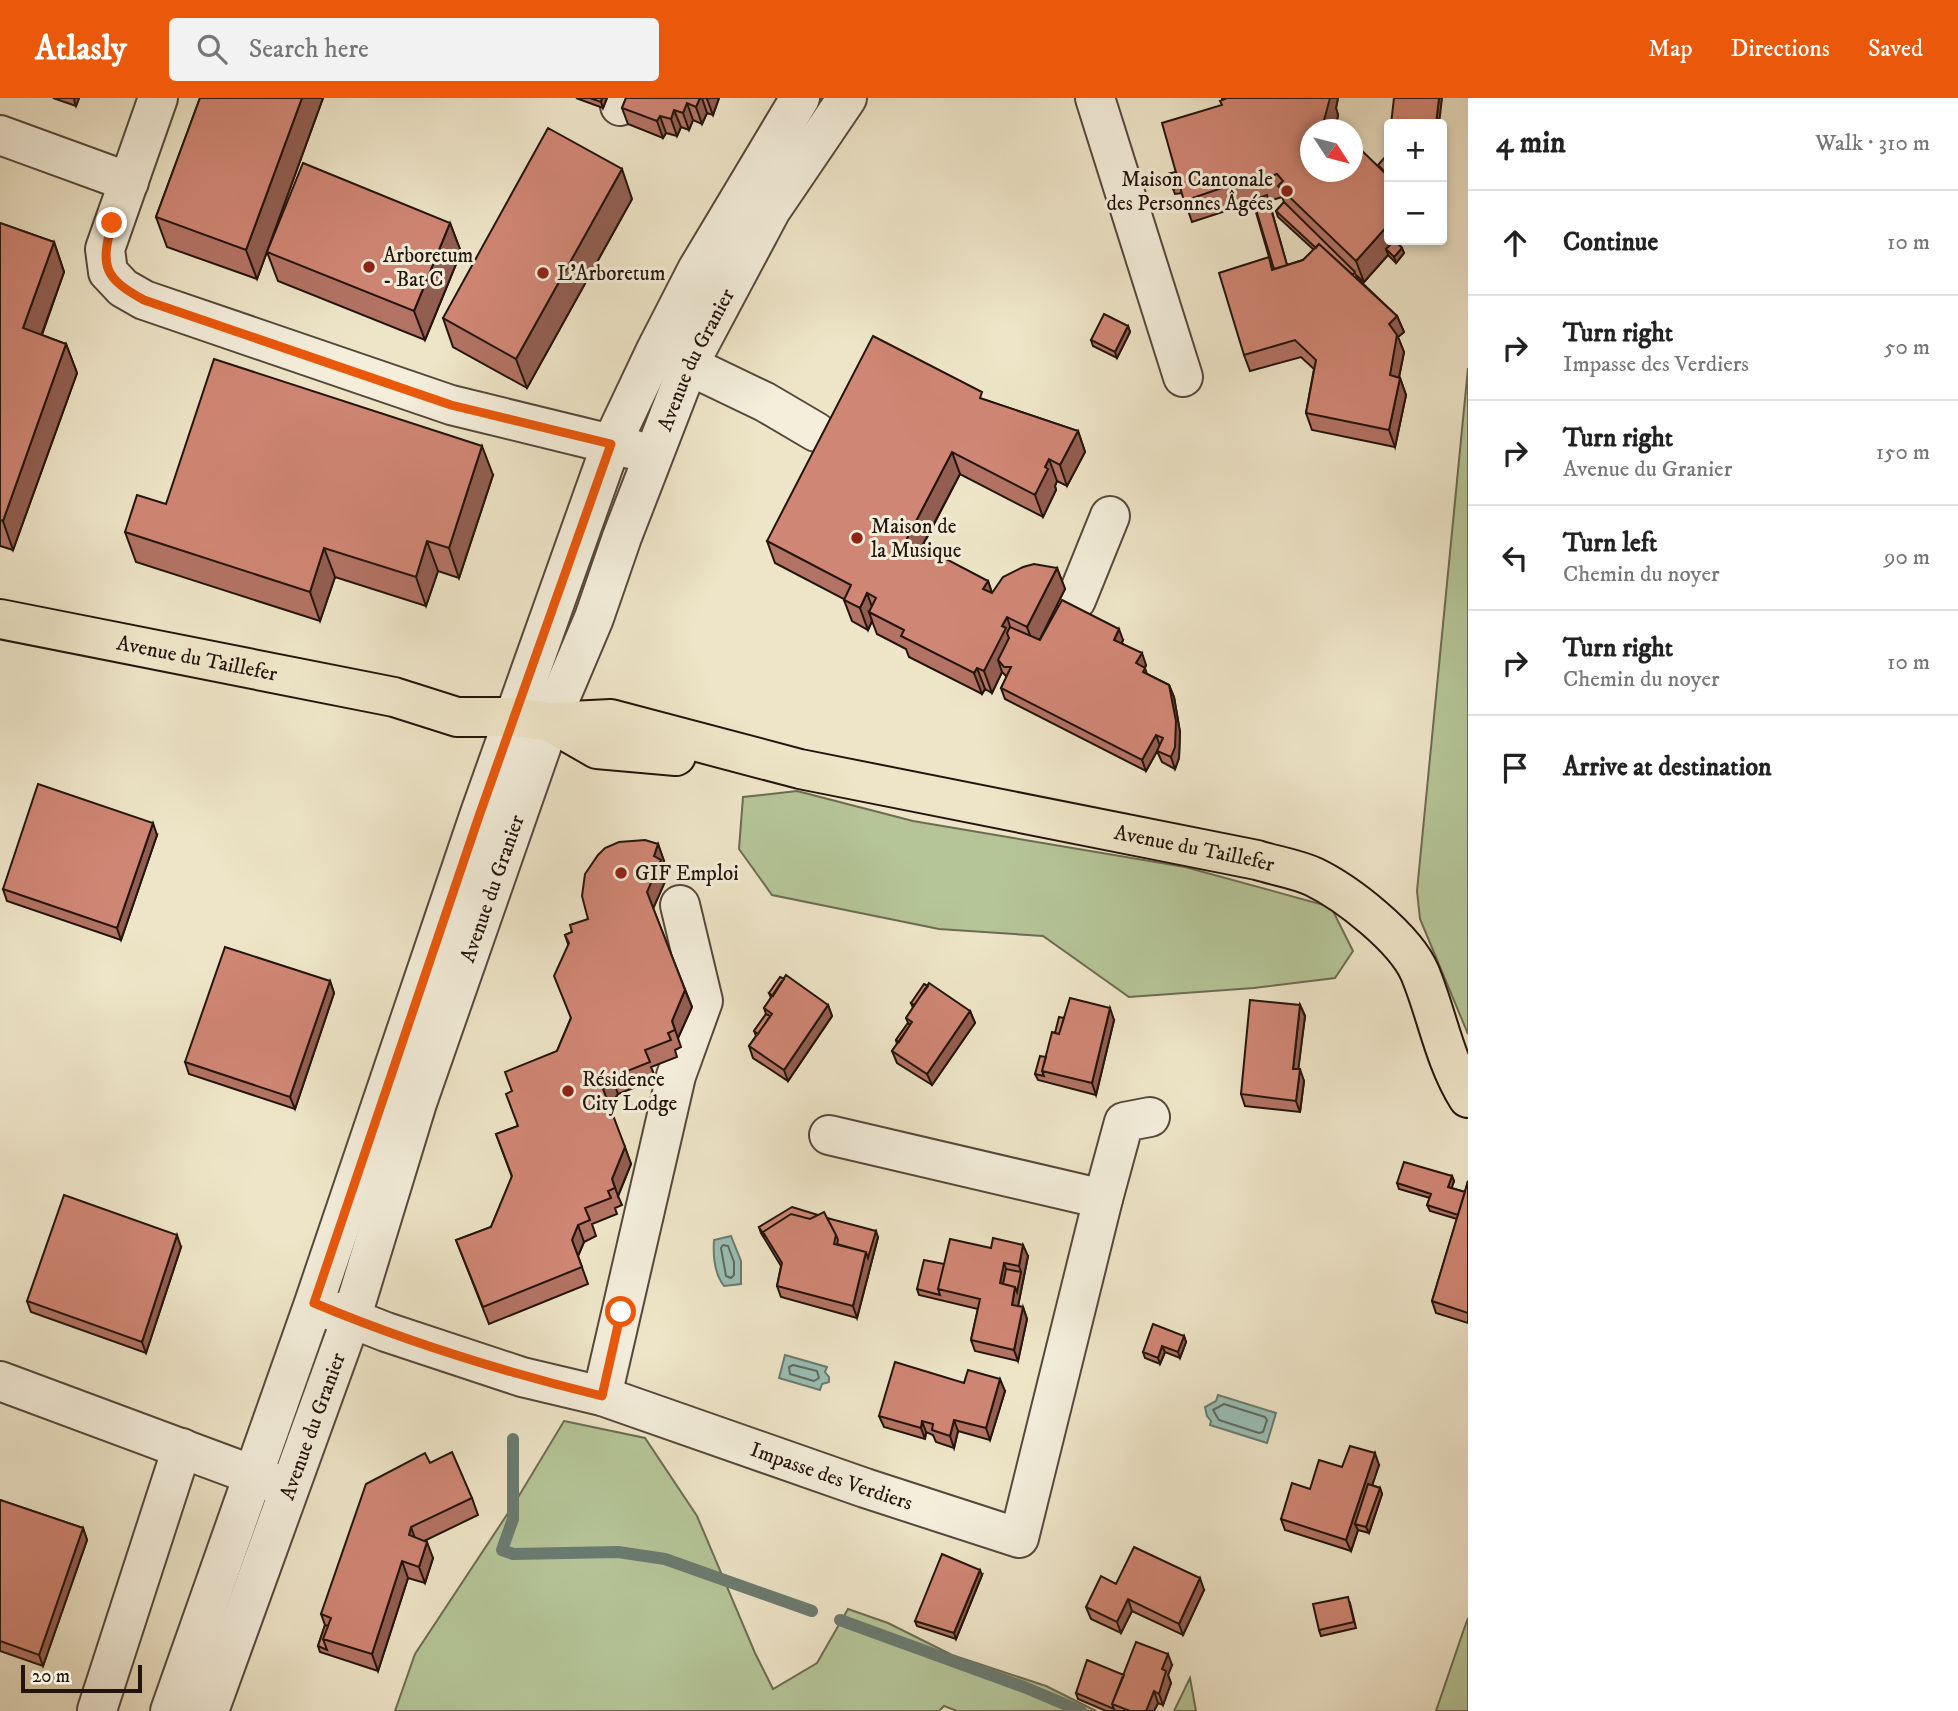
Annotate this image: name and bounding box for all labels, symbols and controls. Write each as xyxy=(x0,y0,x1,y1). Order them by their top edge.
search box xyxy=(169,18,659,81)
text: Atlasly xyxy=(35,29,127,70)
icon: search xyxy=(193,30,231,68)
text: Search here xyxy=(249,33,369,66)
text: Map xyxy=(1648,34,1693,64)
text: Directions xyxy=(1731,34,1830,64)
text: Saved xyxy=(1868,34,1923,64)
north arrow xyxy=(1300,119,1363,182)
map controls xyxy=(1384,119,1447,245)
button: + xyxy=(1384,119,1447,182)
text: 4 min xyxy=(1496,125,1566,162)
text: Walk · 310 m xyxy=(1815,129,1930,158)
place label: Maison Cantonale des Personnes Âgées xyxy=(1107,167,1273,217)
button: − xyxy=(1384,182,1447,245)
marker: Maison Cantonale des Personnes Âgées xyxy=(1279,183,1295,199)
route end xyxy=(96,207,127,238)
icon: ahead xyxy=(1496,224,1534,262)
text: Continue xyxy=(1563,226,1658,259)
text: 10 m xyxy=(1887,228,1930,257)
place label: Arboretum - Bat C xyxy=(383,243,474,293)
marker: Arboretum - Bat C xyxy=(361,259,377,275)
place label: L'Arboretum xyxy=(557,261,666,287)
marker: L'Arboretum xyxy=(535,265,551,281)
street label: Avenue du Granier xyxy=(652,284,741,435)
text: Turn right xyxy=(1563,317,1673,350)
icon: right xyxy=(1496,329,1534,367)
text: 50 m xyxy=(1884,333,1930,362)
text: Impasse des Verdiers xyxy=(1563,350,1749,379)
text: Turn right xyxy=(1563,422,1673,455)
icon: right xyxy=(1496,434,1534,472)
text: 150 m xyxy=(1876,438,1930,467)
text: Avenue du Granier xyxy=(1563,455,1732,484)
place label: Maison de la Musique xyxy=(871,514,962,564)
text: Turn left xyxy=(1563,527,1657,560)
marker: Maison de la Musique xyxy=(849,530,865,546)
icon: left xyxy=(1496,539,1534,577)
text: 90 m xyxy=(1884,543,1930,572)
text: Chemin du noyer xyxy=(1563,560,1720,589)
street label: Avenue du Taillefer xyxy=(114,630,280,688)
text: Turn right xyxy=(1563,632,1673,665)
icon: right xyxy=(1496,644,1534,682)
text: 10 m xyxy=(1887,648,1930,677)
text: Chemin du noyer xyxy=(1563,665,1720,694)
icon: arrive xyxy=(1496,749,1534,787)
text: Arrive at destination xyxy=(1563,751,1772,784)
street label: Avenue du Granier xyxy=(455,811,531,966)
street label: Avenue du Taillefer xyxy=(1112,820,1277,878)
place label: GIF Emploi xyxy=(635,861,739,887)
marker: GIF Emploi xyxy=(613,865,629,881)
place label: Résidence City Lodge xyxy=(582,1067,677,1117)
marker: Résidence City Lodge xyxy=(560,1083,576,1099)
route start xyxy=(605,1296,636,1327)
street label: Avenue du Granier xyxy=(275,1349,352,1504)
street label: Impasse des Verdiers xyxy=(747,1437,916,1517)
scale bar xyxy=(21,1662,142,1694)
text: 20 m xyxy=(32,1665,70,1688)

